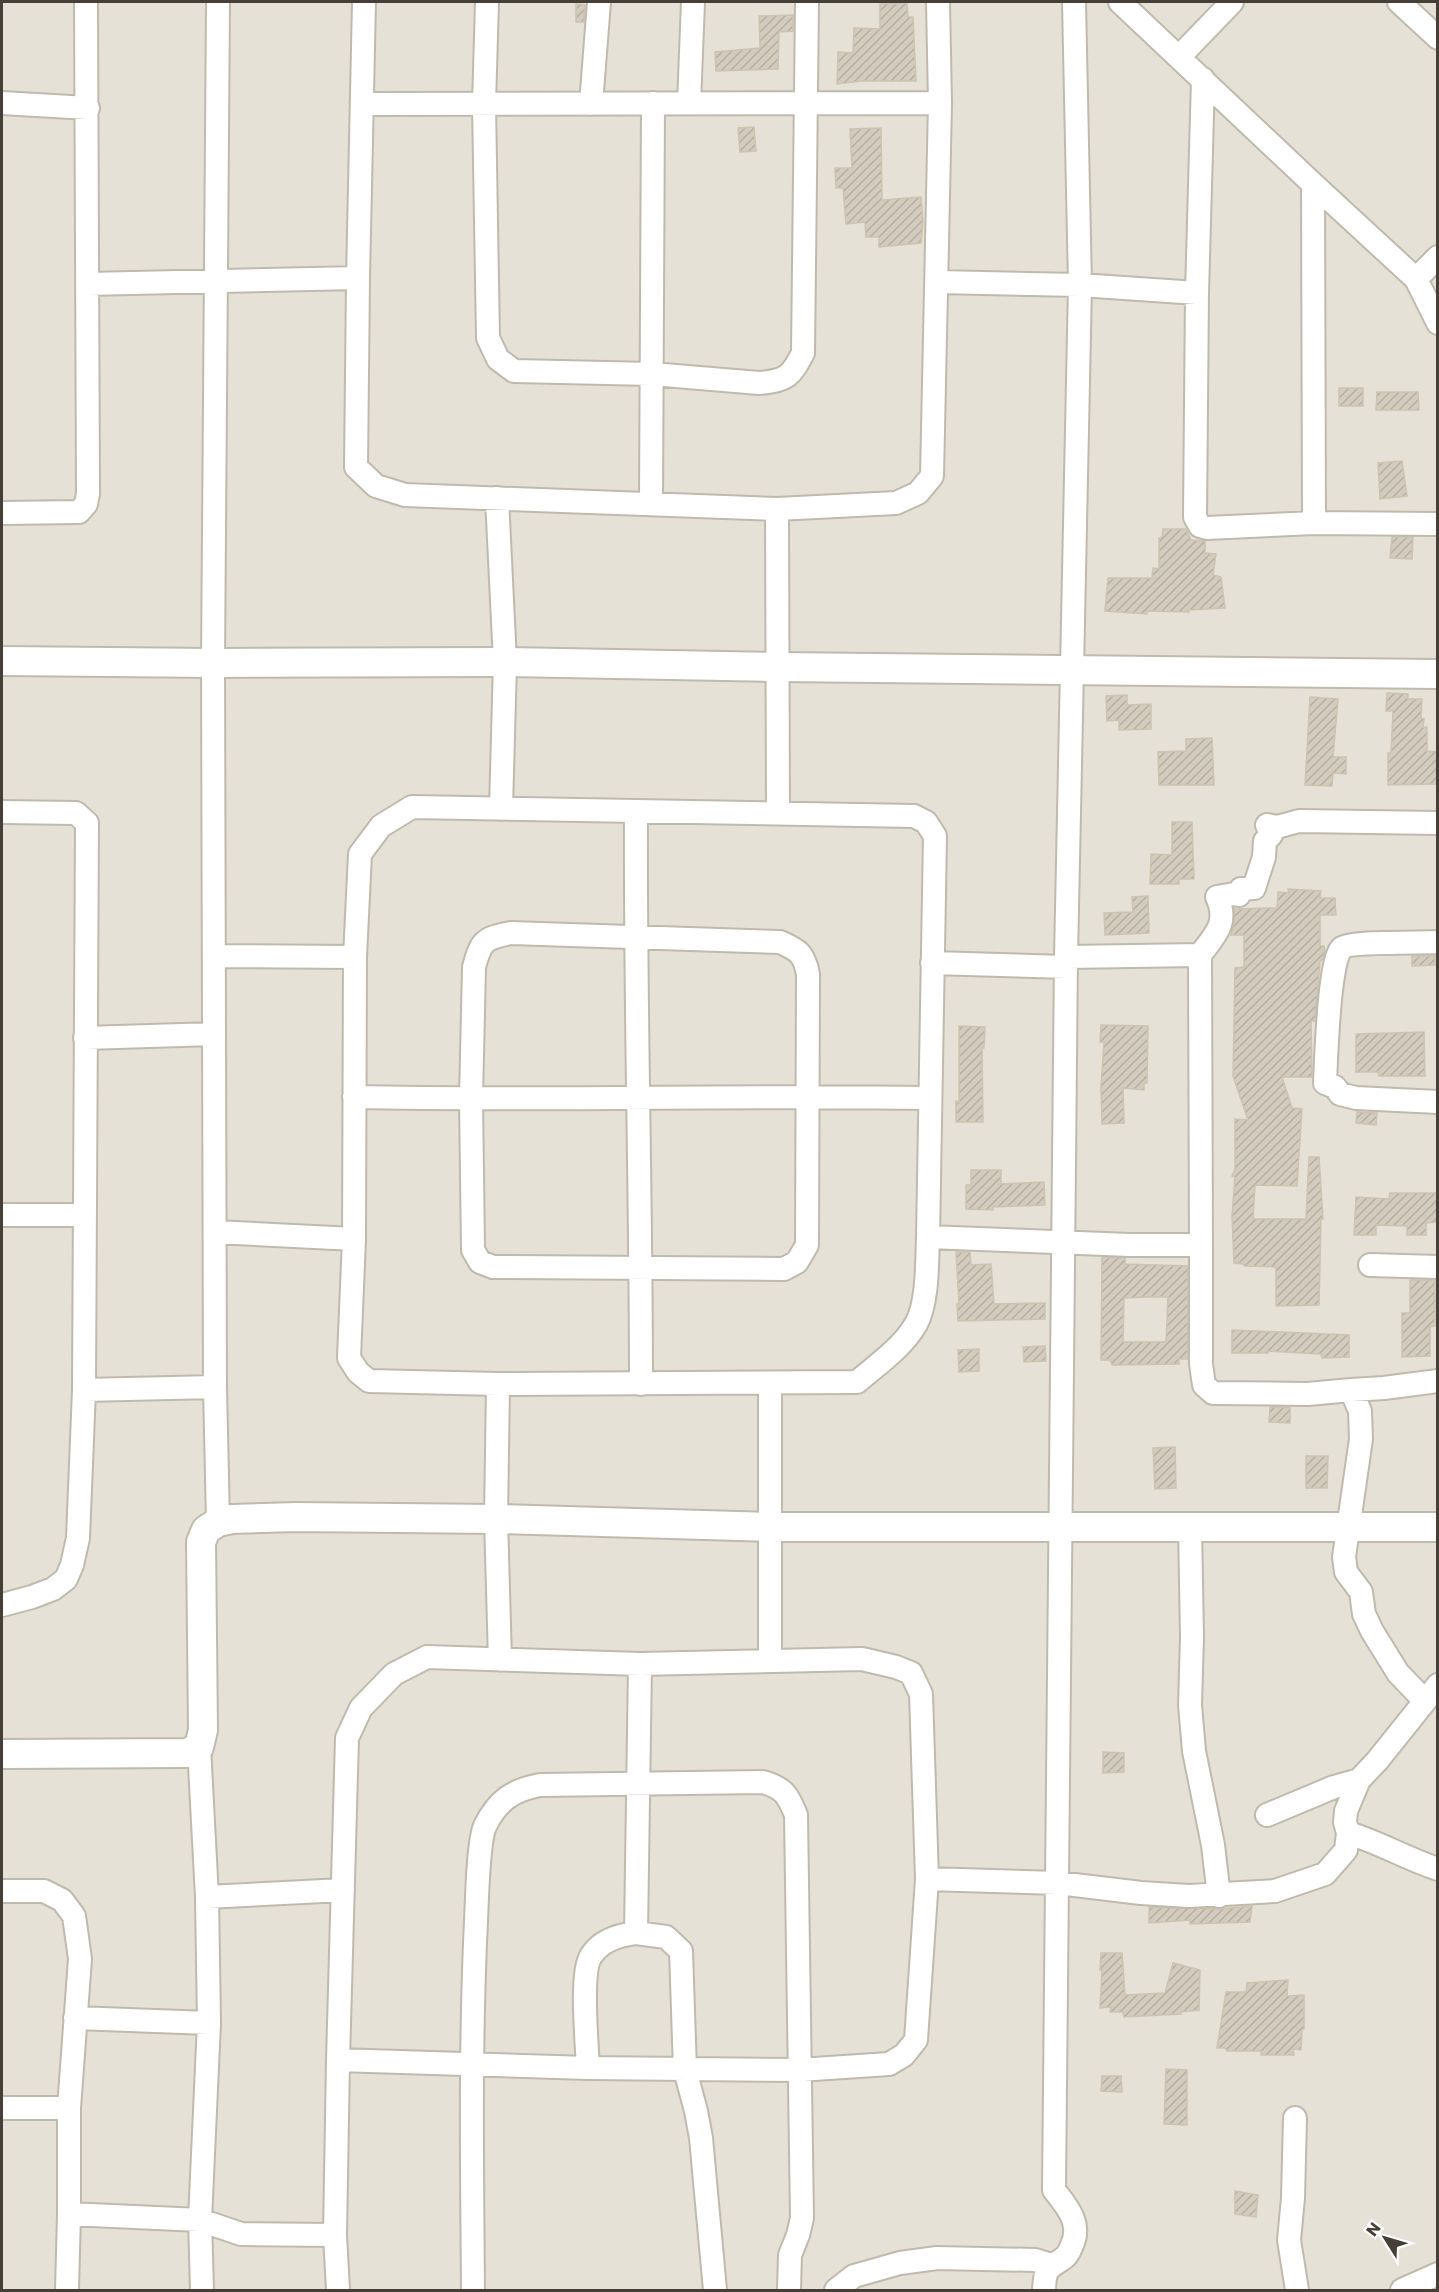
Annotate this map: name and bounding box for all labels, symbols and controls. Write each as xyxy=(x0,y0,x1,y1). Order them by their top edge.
north arrow xyxy=(1355,2208,1415,2268)
text: N xyxy=(1361,2218,1386,2241)

